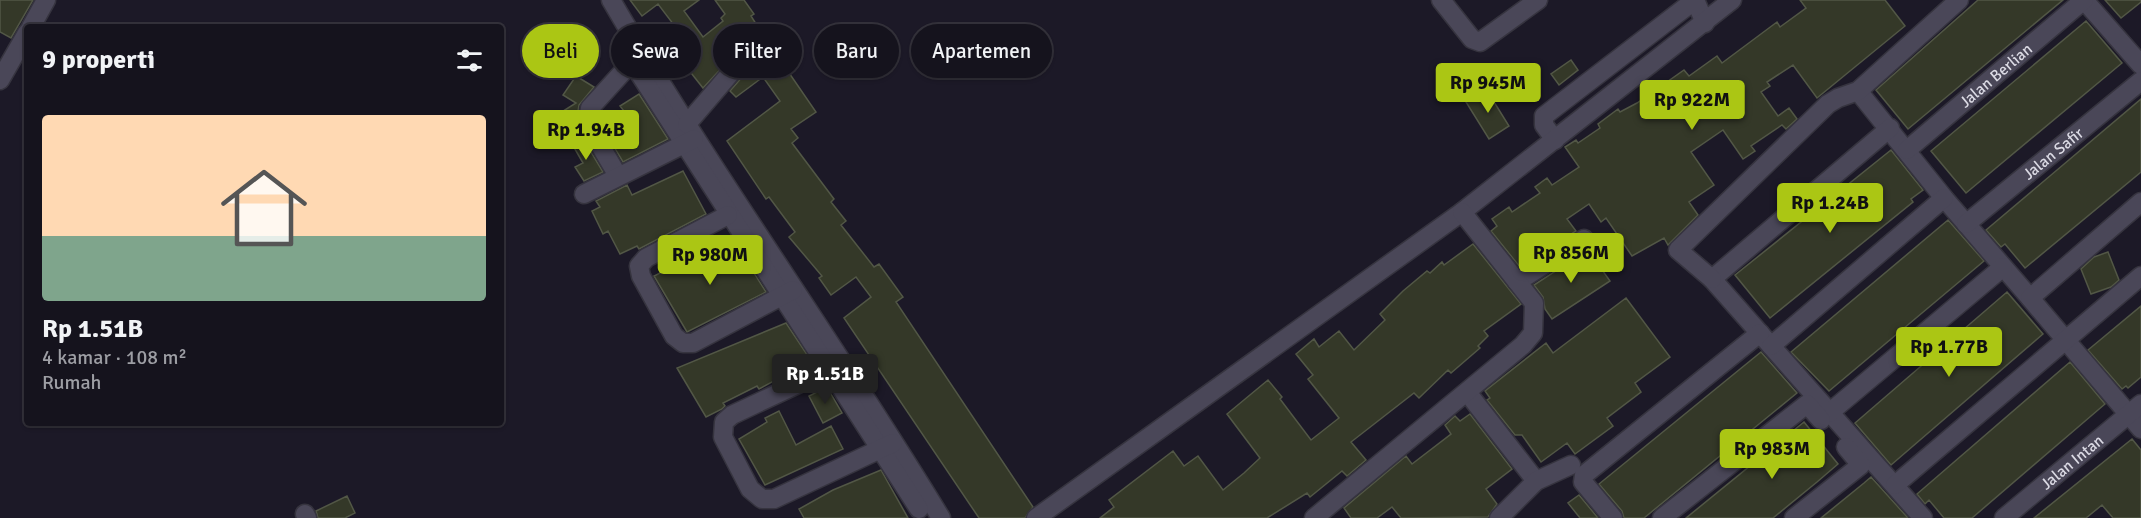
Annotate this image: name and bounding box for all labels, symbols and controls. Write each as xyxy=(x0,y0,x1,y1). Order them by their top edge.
chip: Beli xyxy=(522,24,599,78)
chip: Sewa xyxy=(611,24,701,78)
chip: Filter xyxy=(713,24,802,78)
chip: Baru xyxy=(814,24,899,78)
chip: Apartemen xyxy=(911,24,1052,78)
street label: Jalan Berlian xyxy=(1956,39,2037,112)
text: 9 properti xyxy=(42,44,155,76)
icon: filters xyxy=(453,44,486,77)
pin: Rp 945M xyxy=(1433,63,1543,114)
text: Rp 945M xyxy=(1450,70,1526,95)
pin: Rp 922M xyxy=(1637,80,1747,131)
text: Rp 922M xyxy=(1654,87,1730,112)
pin: Rp 1.94B xyxy=(524,110,648,161)
text: Rp 1.94B xyxy=(547,117,625,142)
street label: Jalan Safir xyxy=(2019,123,2088,184)
icon: home xyxy=(210,154,318,262)
pin: Rp 1.24B xyxy=(1768,183,1892,234)
text: Rp 1.24B xyxy=(1791,190,1869,215)
pin: Rp 856M xyxy=(1516,233,1626,284)
pin: Rp 980M xyxy=(655,235,765,286)
text: Rp 856M xyxy=(1533,240,1609,265)
text: Rp 980M xyxy=(672,242,748,267)
text: Rp 1.51B xyxy=(42,313,143,345)
pin: Rp 1.77B xyxy=(1887,327,2011,378)
text: Rp 1.77B xyxy=(1910,334,1988,359)
text: 4 kamar · 108 m² xyxy=(42,345,187,370)
pin: Rp 1.51B xyxy=(763,354,887,405)
text: Rp 1.51B xyxy=(786,361,864,386)
text: Rumah xyxy=(42,370,102,395)
pin: Rp 983M xyxy=(1717,429,1827,480)
street label: Jalan Intan xyxy=(2037,431,2108,494)
text: Rp 983M xyxy=(1734,436,1810,461)

